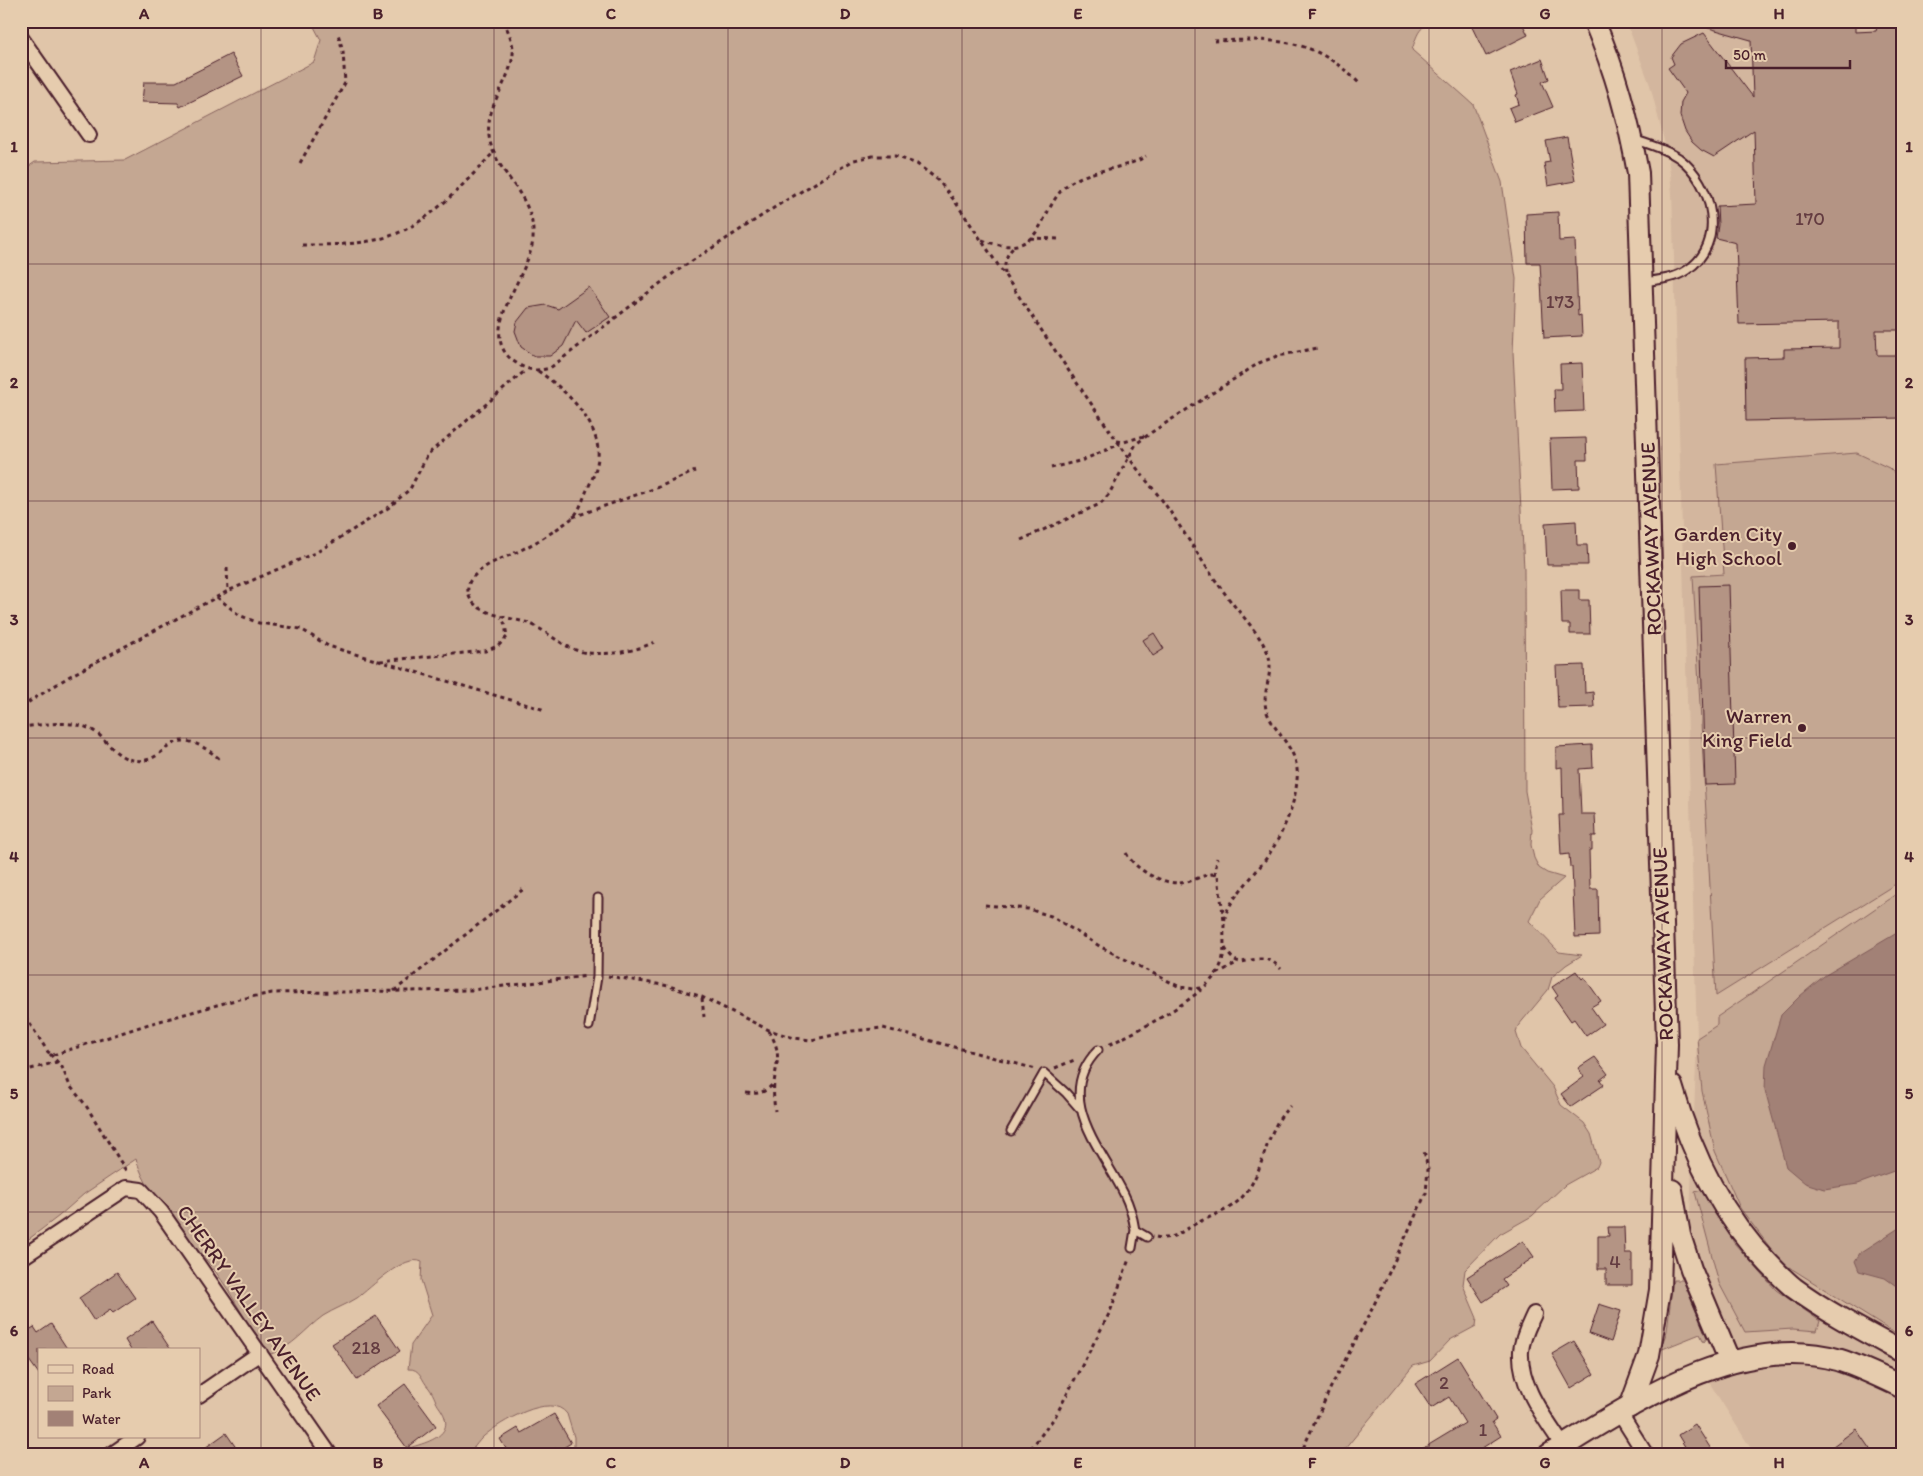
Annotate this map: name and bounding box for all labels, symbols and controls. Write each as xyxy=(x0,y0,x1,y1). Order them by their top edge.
text: A xyxy=(138,4,150,23)
text: B xyxy=(373,4,384,23)
text: C xyxy=(606,4,617,23)
text: D xyxy=(840,4,851,23)
text: E xyxy=(1074,4,1083,23)
text: F xyxy=(1308,4,1317,23)
text: G xyxy=(1539,4,1551,23)
text: H xyxy=(1773,4,1785,23)
scale bar xyxy=(1726,38,1849,70)
text: 50 m xyxy=(1733,46,1766,64)
text: 1 xyxy=(10,137,18,156)
text: 1 xyxy=(1905,137,1913,156)
house number: 170 xyxy=(1795,207,1825,230)
house number: 173 xyxy=(1546,290,1574,313)
text: 2 xyxy=(10,373,19,392)
text: 2 xyxy=(1905,373,1914,392)
street label: ROCKAWAY AVENUE xyxy=(1635,442,1666,636)
place label: Garden City High School xyxy=(1674,521,1782,570)
marker: Garden City High School xyxy=(1786,540,1798,552)
text: 3 xyxy=(10,610,19,629)
text: 3 xyxy=(1905,610,1914,629)
place label: Warren King Field xyxy=(1702,703,1792,752)
marker: Warren King Field xyxy=(1796,722,1808,734)
text: 4 xyxy=(9,847,19,866)
street label: ROCKAWAY AVENUE xyxy=(1647,847,1678,1041)
text: 4 xyxy=(1904,847,1914,866)
text: 5 xyxy=(10,1084,19,1103)
text: 5 xyxy=(1905,1084,1914,1103)
street label: CHERRY VALLEY AVENUE xyxy=(172,1200,327,1406)
house number: 4 xyxy=(1609,1250,1621,1273)
text: 6 xyxy=(10,1321,19,1340)
text: 6 xyxy=(1905,1321,1914,1340)
house number: 218 xyxy=(351,1336,381,1359)
legend xyxy=(38,1348,200,1438)
text: Road xyxy=(82,1360,115,1378)
house number: 2 xyxy=(1439,1371,1449,1394)
text: Park xyxy=(82,1384,112,1402)
text: Water xyxy=(82,1410,121,1428)
house number: 1 xyxy=(1479,1418,1488,1441)
text: A xyxy=(138,1453,150,1472)
text: B xyxy=(373,1453,384,1472)
text: C xyxy=(606,1453,617,1472)
text: D xyxy=(840,1453,851,1472)
text: E xyxy=(1074,1453,1083,1472)
text: F xyxy=(1308,1453,1317,1472)
text: G xyxy=(1539,1453,1551,1472)
text: H xyxy=(1773,1453,1785,1472)

